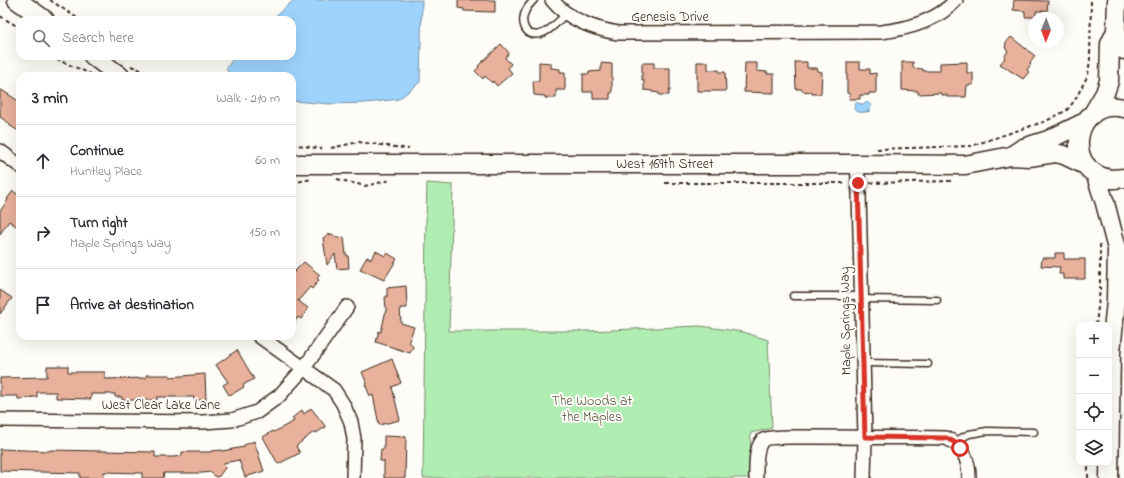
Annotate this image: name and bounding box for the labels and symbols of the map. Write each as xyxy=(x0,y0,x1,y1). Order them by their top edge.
street label: Genesis Drive xyxy=(631,7,710,28)
north arrow xyxy=(1028,12,1064,48)
street label: West 169th Street xyxy=(616,154,714,175)
route end xyxy=(849,174,867,192)
street label: Maple Springs Way xyxy=(835,266,858,376)
park label: The Woods at the Maples xyxy=(552,391,633,428)
street label: West Clear Lake Lane xyxy=(102,395,221,416)
route start xyxy=(951,439,969,457)

